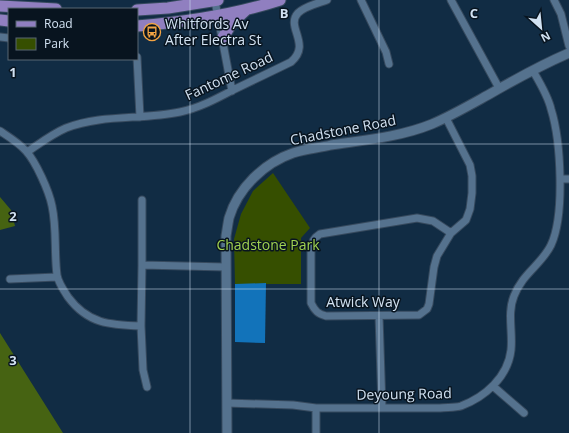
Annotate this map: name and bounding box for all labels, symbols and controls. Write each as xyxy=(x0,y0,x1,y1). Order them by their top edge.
text: B xyxy=(280,4,289,22)
text: C xyxy=(470,4,478,22)
legend xyxy=(8,8,138,60)
north arrow xyxy=(521,8,561,48)
place label: Whitfords Av After Electra St xyxy=(165,14,261,49)
text: Road xyxy=(44,15,73,32)
bus stop icon: Whitfords Av After Electra St xyxy=(142,22,162,42)
text: N xyxy=(538,29,553,46)
text: Park xyxy=(44,35,70,52)
street label: Fantome Road xyxy=(182,47,276,104)
text: 1 xyxy=(9,63,17,81)
street label: Chadstone Road xyxy=(288,110,397,149)
text: 2 xyxy=(9,207,17,225)
park label: Chadstone Park xyxy=(216,235,320,254)
street label: Atwick Way xyxy=(326,292,401,311)
text: 3 xyxy=(9,351,17,369)
street label: Deyoung Road xyxy=(356,383,452,404)

